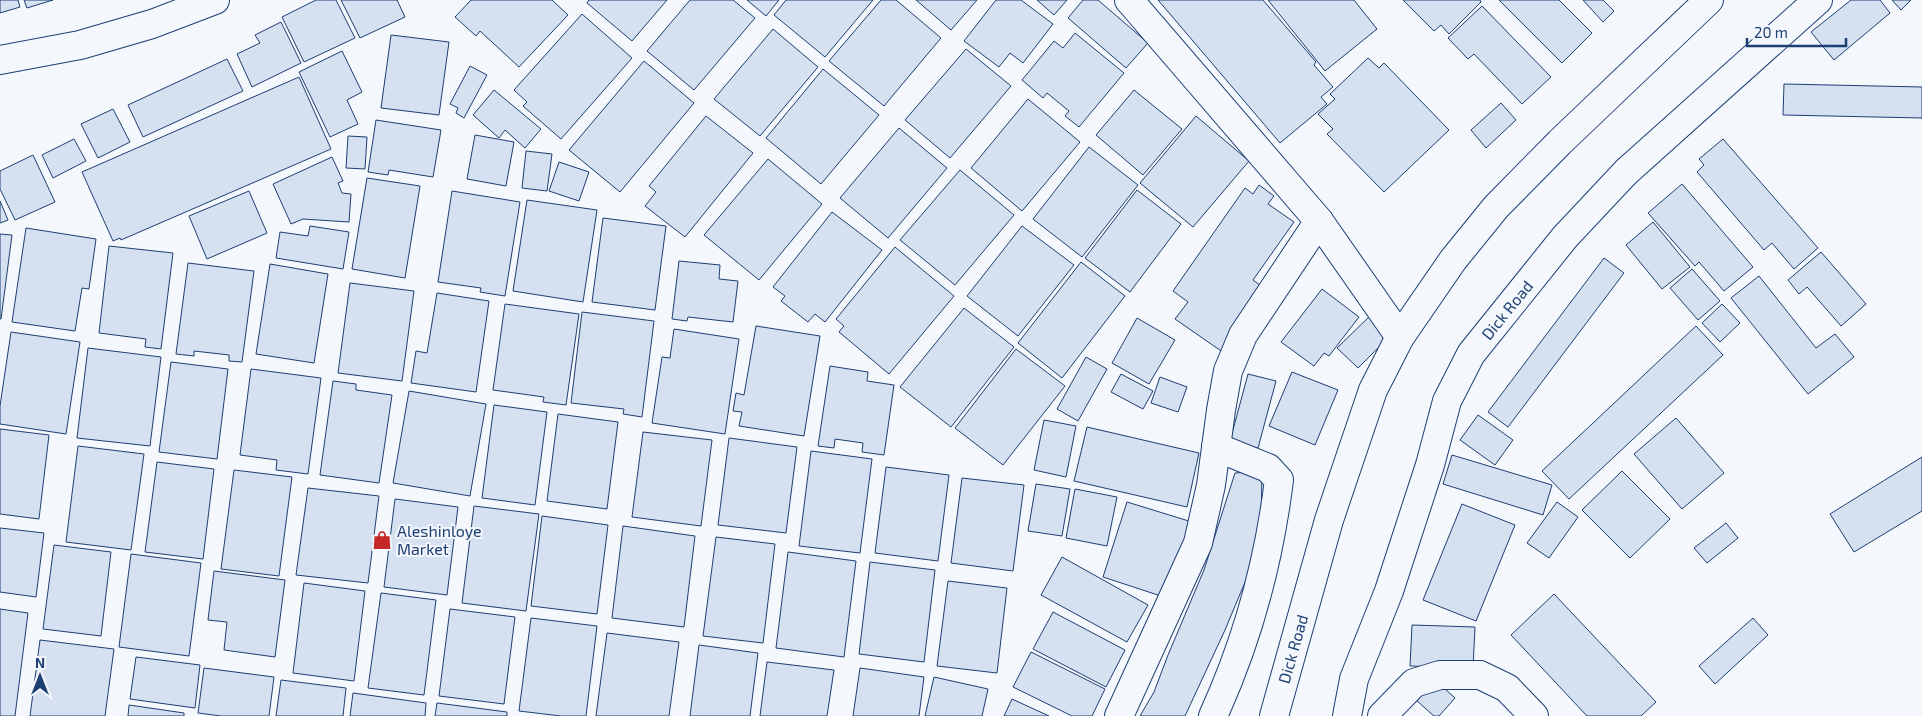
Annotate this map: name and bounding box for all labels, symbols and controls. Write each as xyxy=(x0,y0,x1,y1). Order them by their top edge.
scale bar xyxy=(1747,15,1846,47)
text: 20 m xyxy=(1754,23,1788,41)
street label: Dick Road xyxy=(1477,276,1536,343)
place label: Aleshinloye Market xyxy=(397,521,482,558)
shop icon: Aleshinloye Market xyxy=(371,529,393,551)
street label: Dick Road xyxy=(1274,612,1311,686)
north arrow xyxy=(15,651,65,701)
text: N xyxy=(35,654,45,671)

